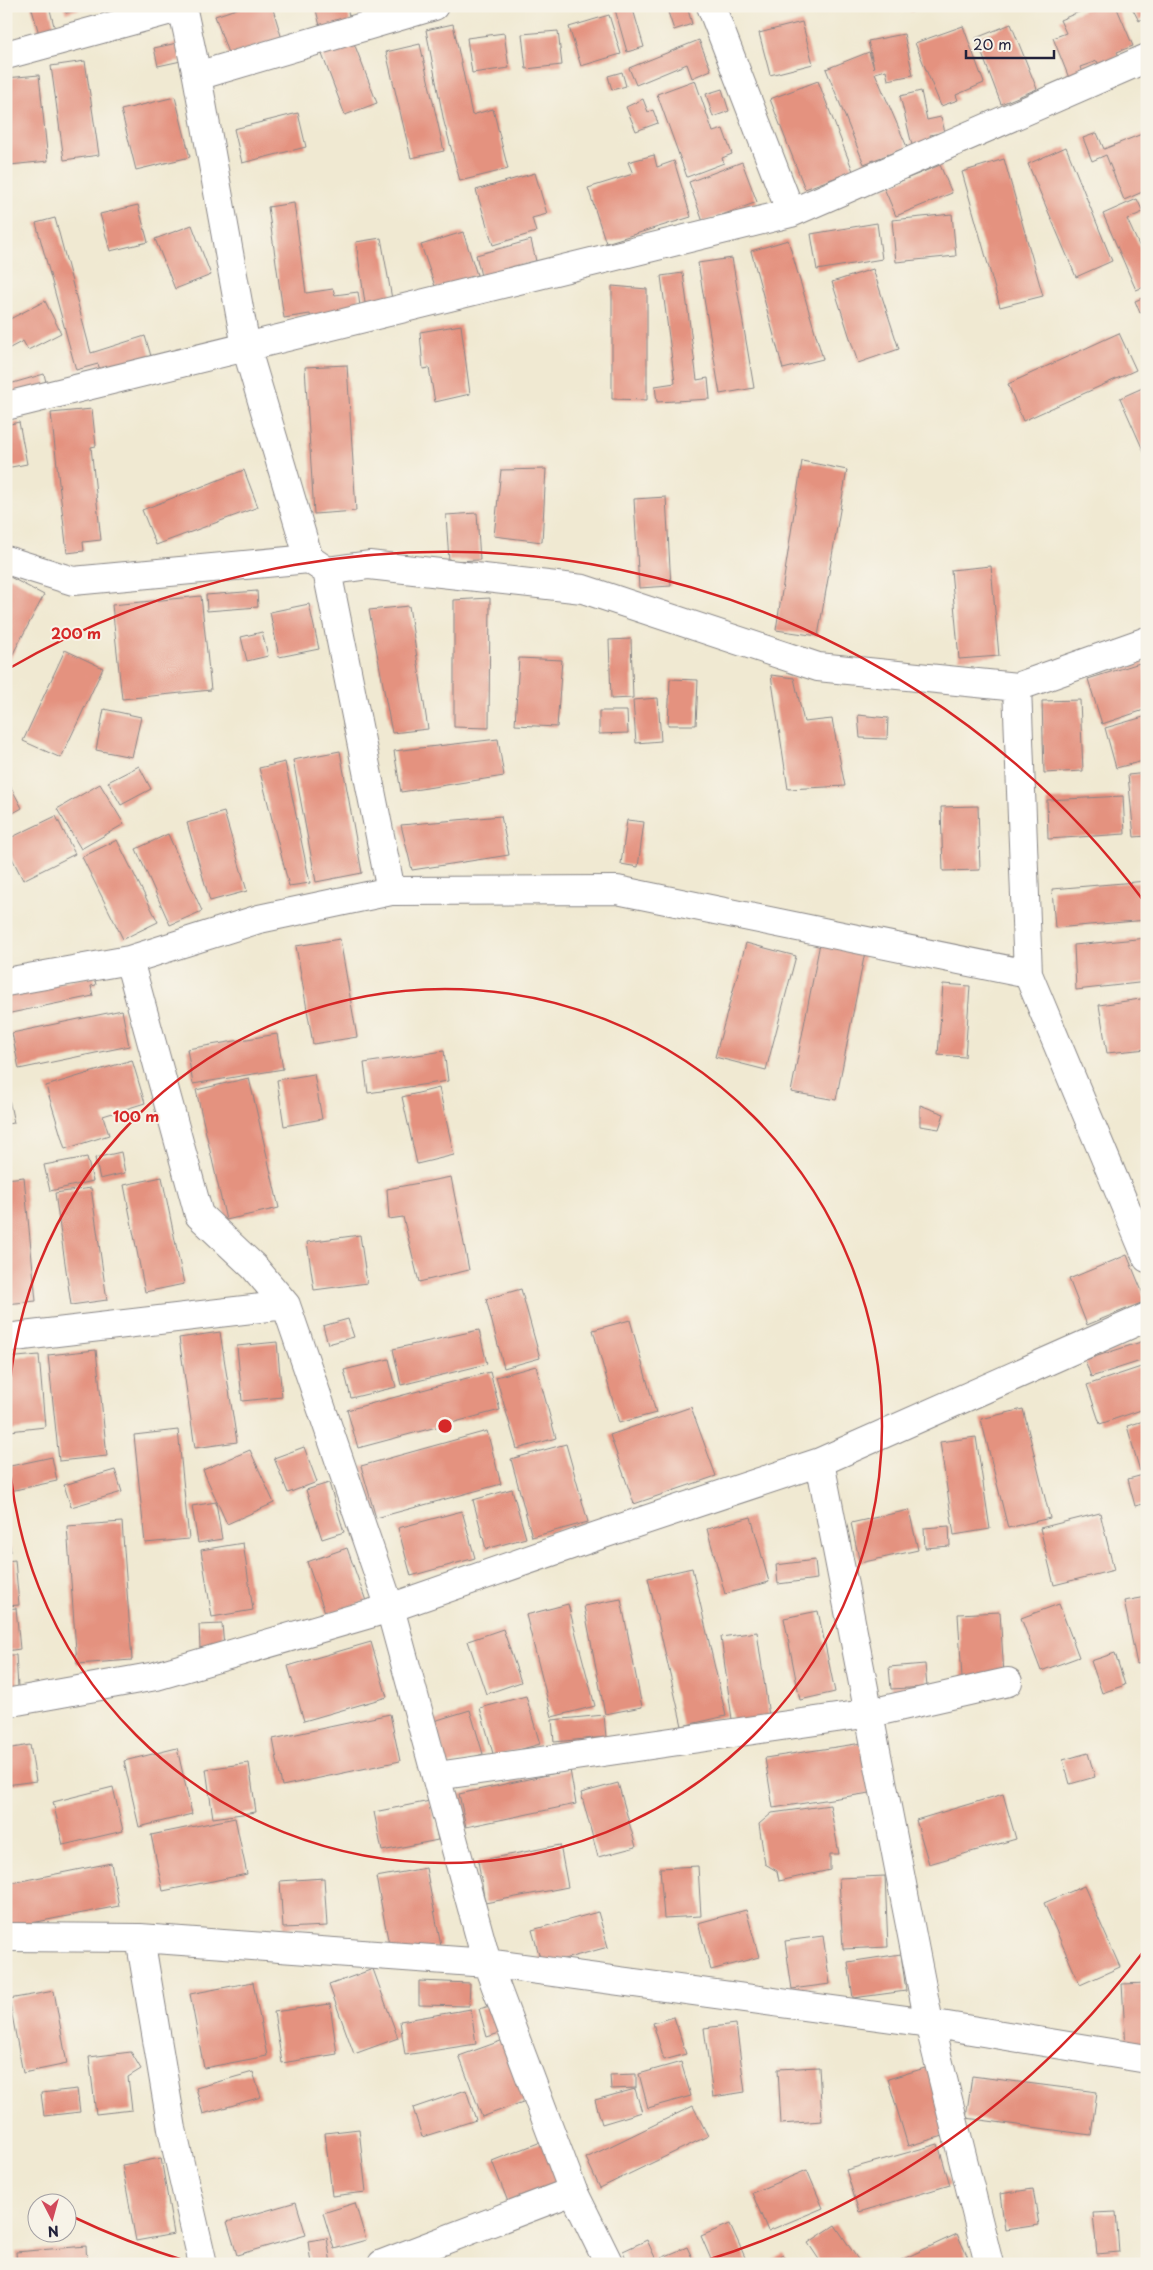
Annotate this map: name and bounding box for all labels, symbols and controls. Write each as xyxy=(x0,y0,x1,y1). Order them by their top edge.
scale bar xyxy=(966,28,1053,60)
text: 20 m xyxy=(973,32,1012,55)
text: 200 m xyxy=(51,621,101,644)
text: 100 m xyxy=(113,1104,159,1127)
centre of rings xyxy=(436,1417,454,1435)
north arrow xyxy=(28,2192,78,2242)
text: N xyxy=(47,2220,60,2242)

